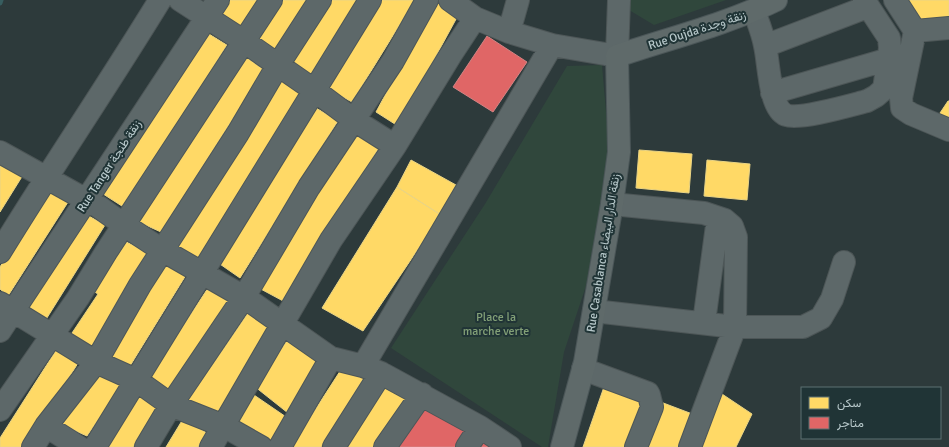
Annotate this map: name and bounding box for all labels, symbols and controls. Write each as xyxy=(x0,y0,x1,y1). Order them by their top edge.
street label: Rue Oujda زنقة وجدة xyxy=(646,8,748,53)
street label: Rue Tanger زنقة طنجة xyxy=(74,117,145,215)
street label: Rue Casablanca زنقة الدار البيضاء xyxy=(584,173,623,333)
park label: Place la marche verte xyxy=(463,310,529,339)
legend xyxy=(801,387,941,439)
text: سكن xyxy=(837,396,861,411)
text: متاجر xyxy=(836,416,864,431)

